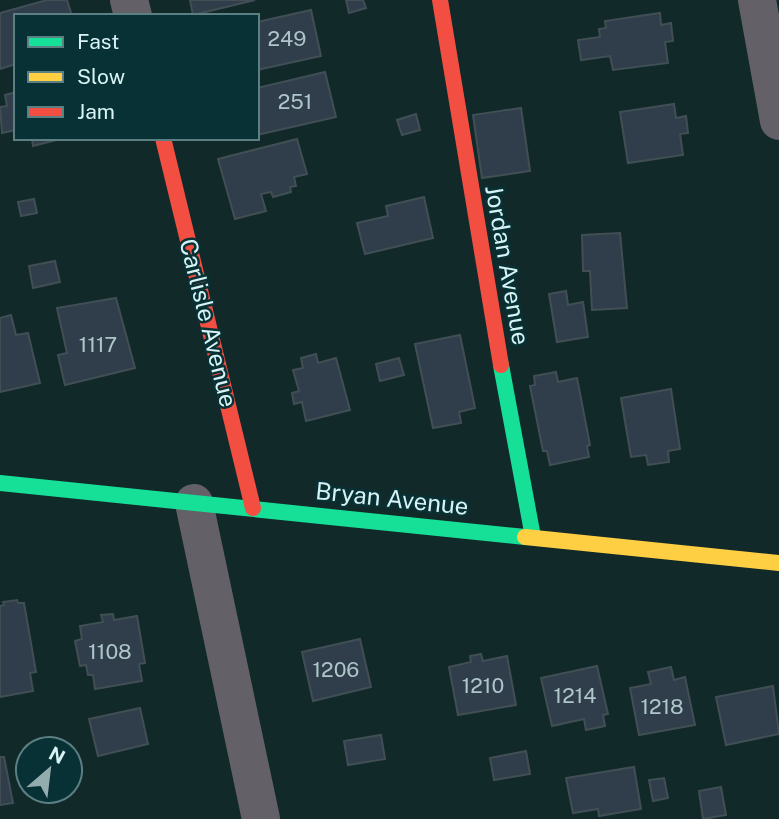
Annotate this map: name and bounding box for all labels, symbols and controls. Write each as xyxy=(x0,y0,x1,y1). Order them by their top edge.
legend xyxy=(14,14,259,140)
house number: 249 xyxy=(268,26,306,51)
text: Fast xyxy=(77,29,119,54)
text: Slow xyxy=(77,64,125,89)
house number: 251 xyxy=(278,89,312,114)
text: Jam xyxy=(77,99,115,124)
street label: Jordan Avenue xyxy=(480,183,536,347)
street label: Carlisle Avenue xyxy=(175,236,243,410)
house number: 1117 xyxy=(79,332,117,357)
street label: Bryan Avenue xyxy=(314,476,470,520)
house number: 1108 xyxy=(88,639,132,664)
house number: 1206 xyxy=(313,657,359,682)
house number: 1210 xyxy=(462,673,504,698)
house number: 1214 xyxy=(554,683,596,708)
house number: 1218 xyxy=(640,694,684,719)
north arrow xyxy=(14,735,84,805)
text: N xyxy=(45,742,69,768)

